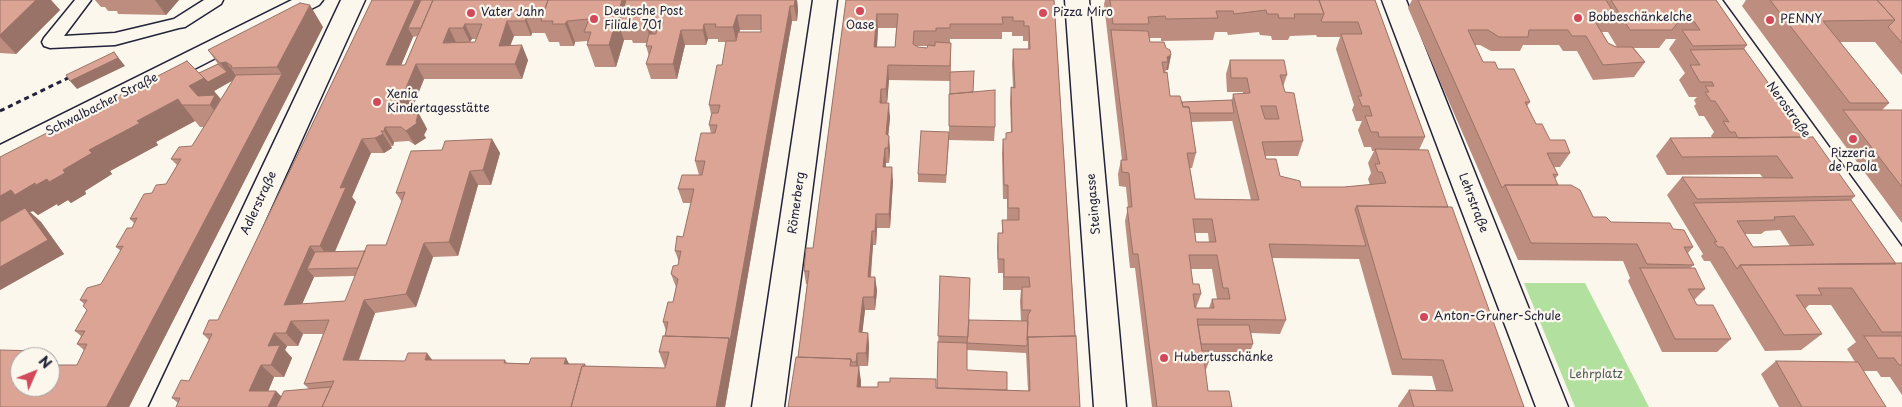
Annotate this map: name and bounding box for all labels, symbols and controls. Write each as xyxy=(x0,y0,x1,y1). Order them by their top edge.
place label: Deutsche Post Filiale 701 xyxy=(604,5,683,33)
marker: Oase xyxy=(854,5,866,17)
place label: Vater Jahn xyxy=(481,6,545,20)
place label: Pizza Miro xyxy=(1053,6,1113,20)
marker: Vater Jahn xyxy=(465,7,477,19)
marker: Pizza Miro xyxy=(1037,7,1049,19)
place label: Bobbeschänkelche xyxy=(1588,11,1692,25)
marker: Bobbeschänkelche xyxy=(1572,12,1584,24)
marker: Deutsche Post Filiale 701 xyxy=(588,13,600,25)
place label: PENNY xyxy=(1780,13,1822,27)
marker: PENNY xyxy=(1764,14,1776,26)
place label: Oase xyxy=(846,19,874,33)
street label: Schwalbacher Straße xyxy=(43,70,161,140)
street label: Nerostraße xyxy=(1763,79,1813,141)
place label: Xenia Kindertagesstätte xyxy=(387,88,490,116)
marker: Xenia Kindertagesstätte xyxy=(371,96,383,108)
marker: Pizzeria de Paola xyxy=(1847,133,1859,145)
place label: Pizzeria de Paola xyxy=(1828,147,1878,175)
street label: Adlerstraße xyxy=(238,169,280,237)
street label: Römerberg xyxy=(786,171,808,235)
street label: Lehrstraße xyxy=(1455,171,1491,235)
street label: Steingasse xyxy=(1084,173,1104,235)
place label: Anton-Gruner-Schule xyxy=(1434,310,1561,324)
marker: Anton-Gruner-Schule xyxy=(1418,311,1430,323)
north arrow xyxy=(10,347,60,397)
text: N xyxy=(34,351,57,373)
place label: Hubertusschänke xyxy=(1174,351,1273,365)
marker: Hubertusschänke xyxy=(1158,352,1170,364)
park label: Lehrplatz xyxy=(1569,368,1623,382)

